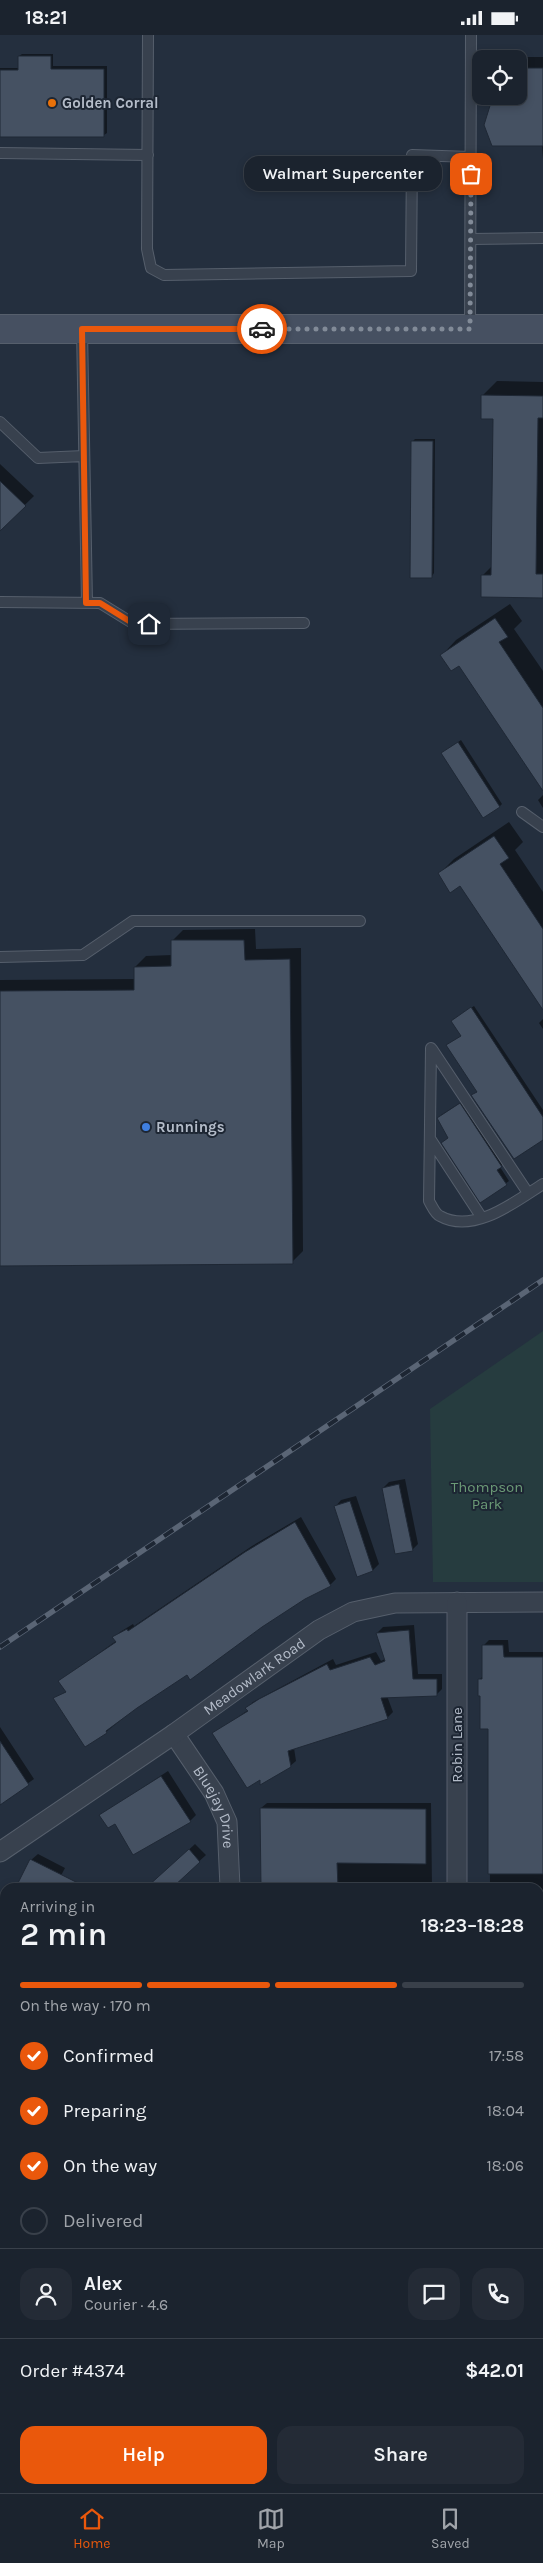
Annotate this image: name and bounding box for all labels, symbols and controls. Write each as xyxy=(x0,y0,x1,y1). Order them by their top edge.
text: 18:21 xyxy=(25,7,67,29)
map controls xyxy=(472,50,527,105)
button: locate xyxy=(472,50,527,105)
place label: Golden Corral xyxy=(62,94,159,112)
marker: Golden Corral xyxy=(46,97,58,109)
pin xyxy=(450,153,492,195)
callout: Walmart Supercenter xyxy=(244,157,441,191)
icon: bag xyxy=(457,160,485,188)
text: Walmart Supercenter xyxy=(263,164,423,183)
courier xyxy=(237,304,287,354)
icon: car xyxy=(248,315,276,343)
pin xyxy=(128,603,170,645)
icon: home xyxy=(135,610,163,638)
place label: Runnings xyxy=(156,1118,225,1136)
marker: Runnings xyxy=(140,1121,152,1133)
park label: Thompson Park xyxy=(451,1478,523,1513)
street label: Meadowlark Road xyxy=(200,1634,309,1719)
street label: Robin Lane xyxy=(448,1707,466,1783)
street label: Bluejay Drive xyxy=(189,1763,237,1849)
text: Arriving in xyxy=(20,1897,95,1916)
text: 18:23–18:28 xyxy=(420,1915,524,1937)
text: 2 min xyxy=(20,1916,107,1953)
text: On the way · 170 m xyxy=(20,1996,151,2015)
icon: check xyxy=(20,2042,48,2070)
text: Confirmed xyxy=(63,2045,154,2067)
text: 17:58 xyxy=(489,2046,524,2065)
icon: check xyxy=(20,2097,48,2125)
text: Preparing xyxy=(63,2100,146,2122)
text: 18:04 xyxy=(487,2101,524,2120)
icon: check xyxy=(20,2152,48,2180)
text: On the way xyxy=(63,2155,157,2177)
text: 18:06 xyxy=(487,2156,524,2175)
text: Delivered xyxy=(63,2210,143,2232)
button: person xyxy=(20,2268,72,2320)
button: chat xyxy=(408,2268,460,2320)
button: phone xyxy=(472,2268,524,2320)
text: Alex xyxy=(84,2273,122,2295)
text: Courier · 4.6 xyxy=(84,2295,168,2314)
text: Order #4374 xyxy=(20,2360,125,2382)
text: $42.01 xyxy=(465,2360,524,2382)
button: Help xyxy=(20,2426,267,2484)
button: Share xyxy=(277,2426,524,2484)
tab: Home xyxy=(73,2505,110,2552)
tab: Map xyxy=(257,2505,285,2552)
tab: Saved xyxy=(431,2505,470,2552)

